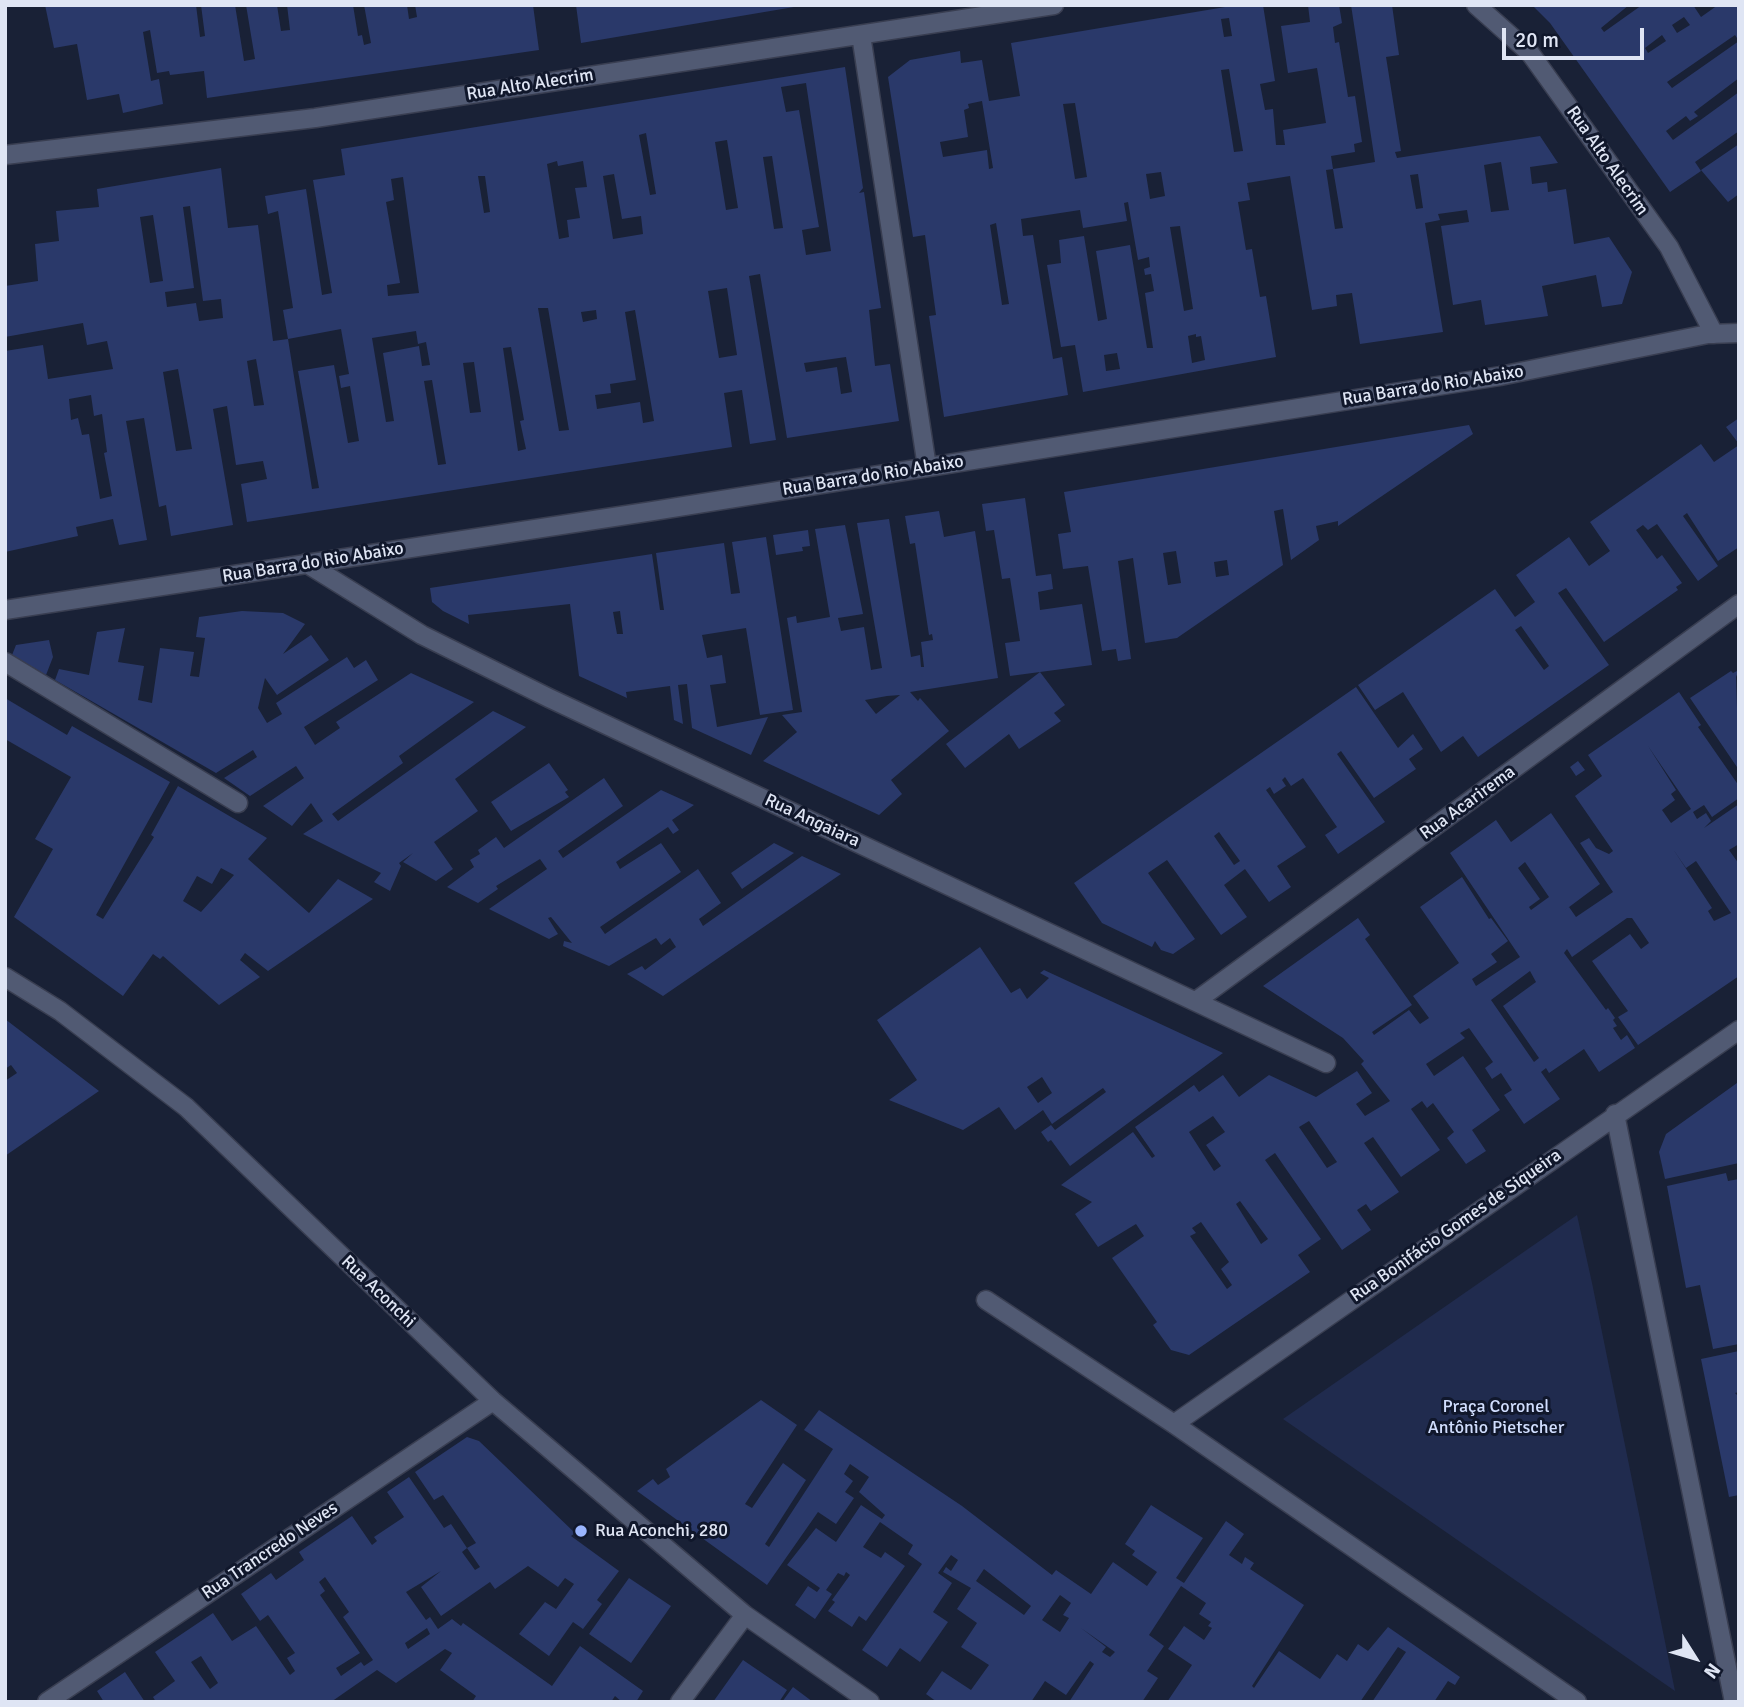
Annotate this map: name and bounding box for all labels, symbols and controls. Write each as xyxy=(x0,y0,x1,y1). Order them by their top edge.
scale bar xyxy=(1506,14,1648,58)
text: 20 m xyxy=(1515,27,1559,53)
street label: Rua Alto Alecrim xyxy=(465,64,595,106)
street label: Rua Alto Alecrim xyxy=(1561,102,1653,220)
street label: Rua Barra do Rio Abaixo xyxy=(1341,361,1525,411)
street label: Rua Barra do Rio Abaixo xyxy=(781,451,965,501)
street label: Rua Barra do Rio Abaixo xyxy=(221,538,405,588)
street label: Rua Acarirema xyxy=(1416,761,1520,845)
street label: Rua Angaiara xyxy=(761,790,863,852)
street label: Rua Bonifácio Gomes de Siqueira xyxy=(1346,1145,1566,1307)
street label: Rua Aconchi xyxy=(336,1251,420,1333)
park label: Praça Coronel Antônio Pietscher xyxy=(1428,1396,1564,1438)
street label: Rua Trancredo Neves xyxy=(198,1498,342,1604)
place label: Rua Aconchi, 280 xyxy=(595,1520,728,1542)
marker: Rua Aconchi, 280 xyxy=(573,1523,589,1539)
north arrow xyxy=(1660,1623,1730,1693)
text: N xyxy=(1698,1658,1725,1683)

